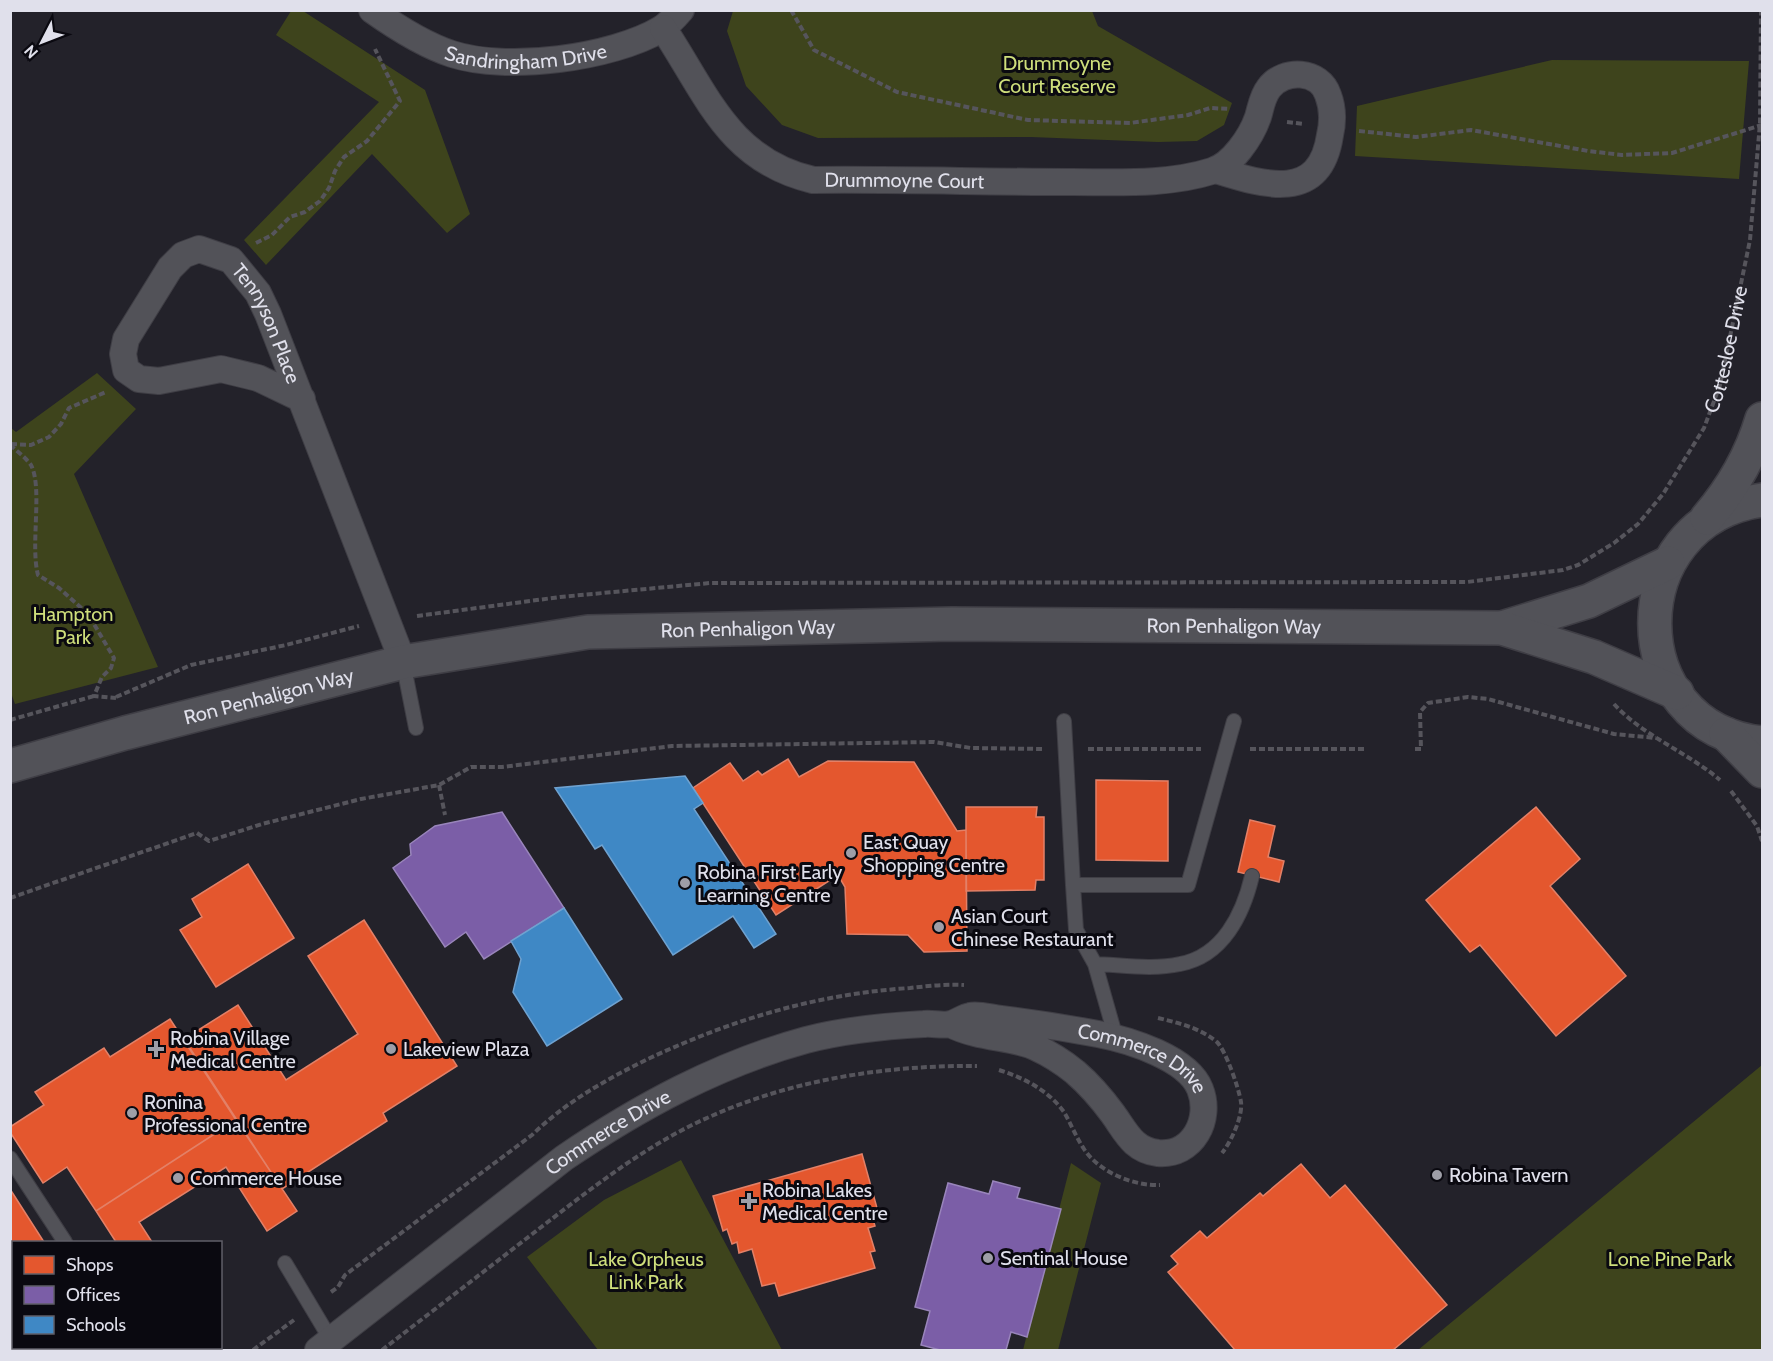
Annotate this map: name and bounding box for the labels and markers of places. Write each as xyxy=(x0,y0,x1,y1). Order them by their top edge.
place label: East Quay Shopping Centre xyxy=(863,830,1005,877)
marker: East Quay Shopping Centre xyxy=(844,846,858,860)
place label: Robina First Early Learning Centre xyxy=(697,860,842,907)
marker: Robina First Early Learning Centre xyxy=(678,876,692,890)
place label: Asian Court Chinese Restaurant xyxy=(951,904,1114,951)
marker: Asian Court Chinese Restaurant xyxy=(932,920,946,934)
place label: Robina Village Medical Centre xyxy=(170,1026,296,1073)
place label: Lakeview Plaza xyxy=(403,1037,530,1061)
marker: Robina Village Medical Centre xyxy=(147,1040,165,1058)
marker: Lakeview Plaza xyxy=(384,1042,398,1056)
place label: Ronina Professional Centre xyxy=(144,1090,307,1137)
marker: Ronina Professional Centre xyxy=(125,1106,139,1120)
place label: Robina Tavern xyxy=(1449,1163,1568,1187)
place label: Commerce House xyxy=(190,1166,342,1190)
marker: Robina Tavern xyxy=(1430,1168,1444,1182)
marker: Commerce House xyxy=(171,1171,185,1185)
place label: Robina Lakes Medical Centre xyxy=(762,1178,888,1225)
marker: Robina Lakes Medical Centre xyxy=(740,1192,758,1210)
place label: Sentinal House xyxy=(1000,1246,1128,1270)
marker: Sentinal House xyxy=(981,1251,995,1265)

